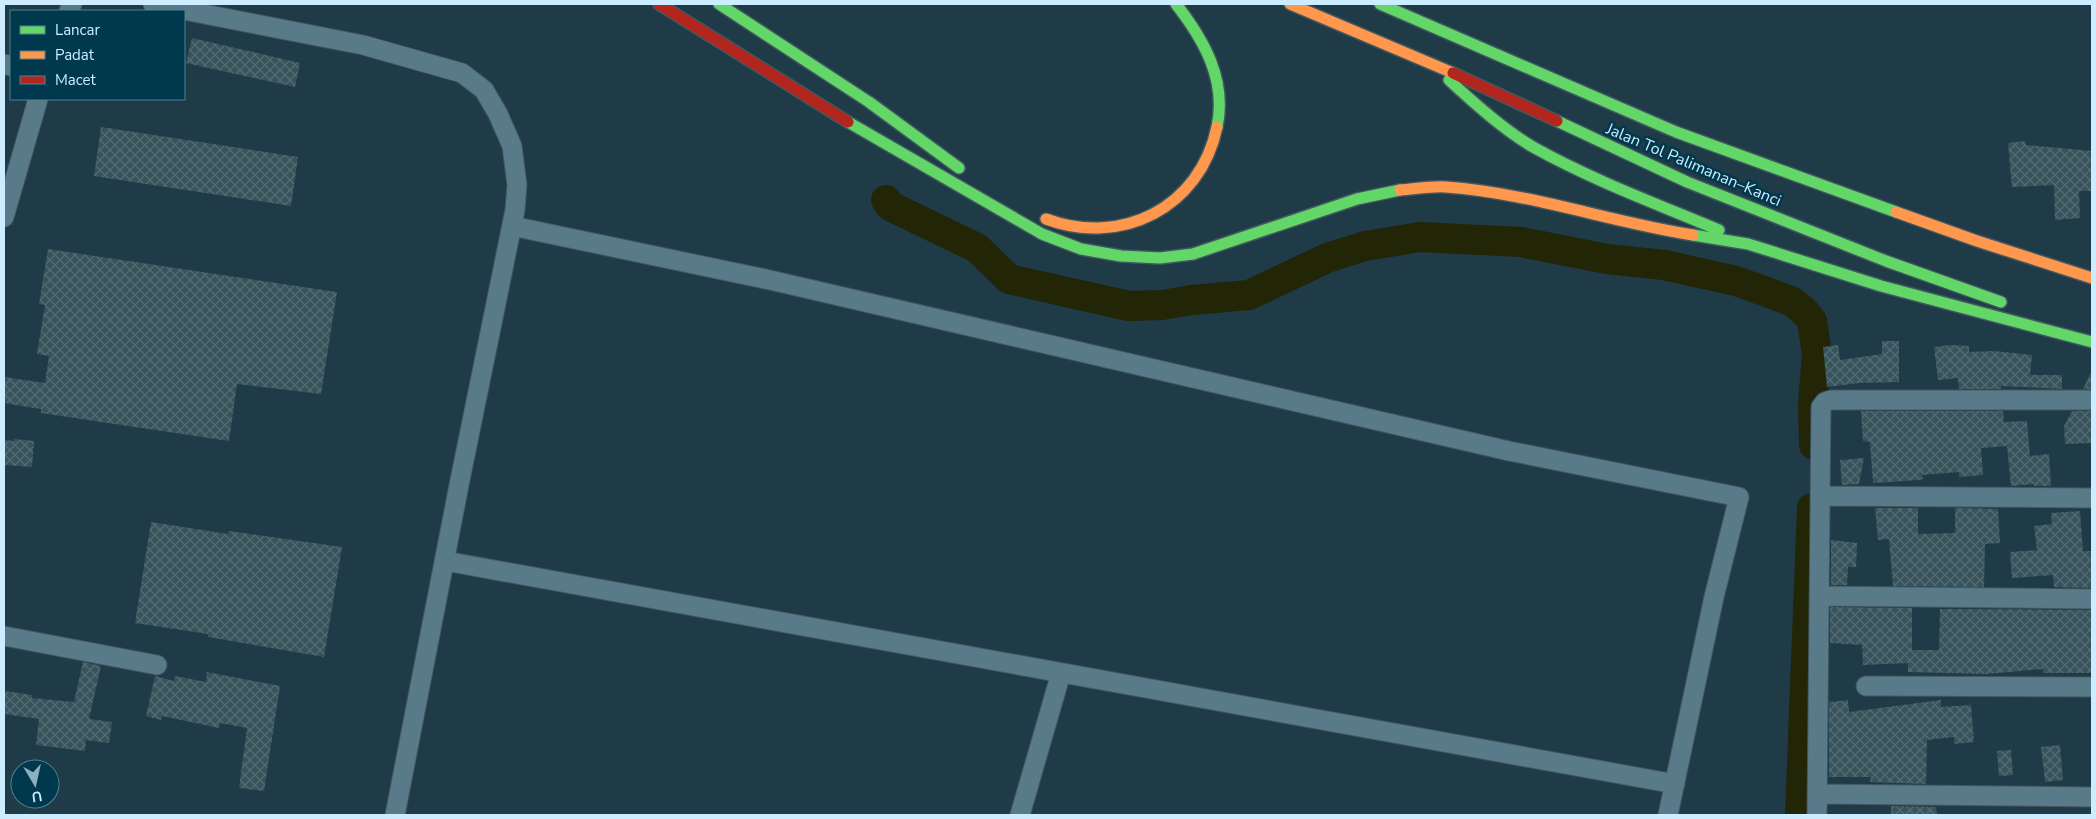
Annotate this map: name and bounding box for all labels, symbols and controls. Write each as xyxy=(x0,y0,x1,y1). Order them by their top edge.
legend xyxy=(10,10,185,100)
text: Lancar xyxy=(55,20,100,40)
text: Padat xyxy=(55,45,95,65)
text: Macet xyxy=(55,70,97,90)
street label: Jalan Tol Palimanan–Kanci xyxy=(1602,118,1785,212)
north arrow xyxy=(10,759,60,809)
text: U xyxy=(30,786,44,807)

